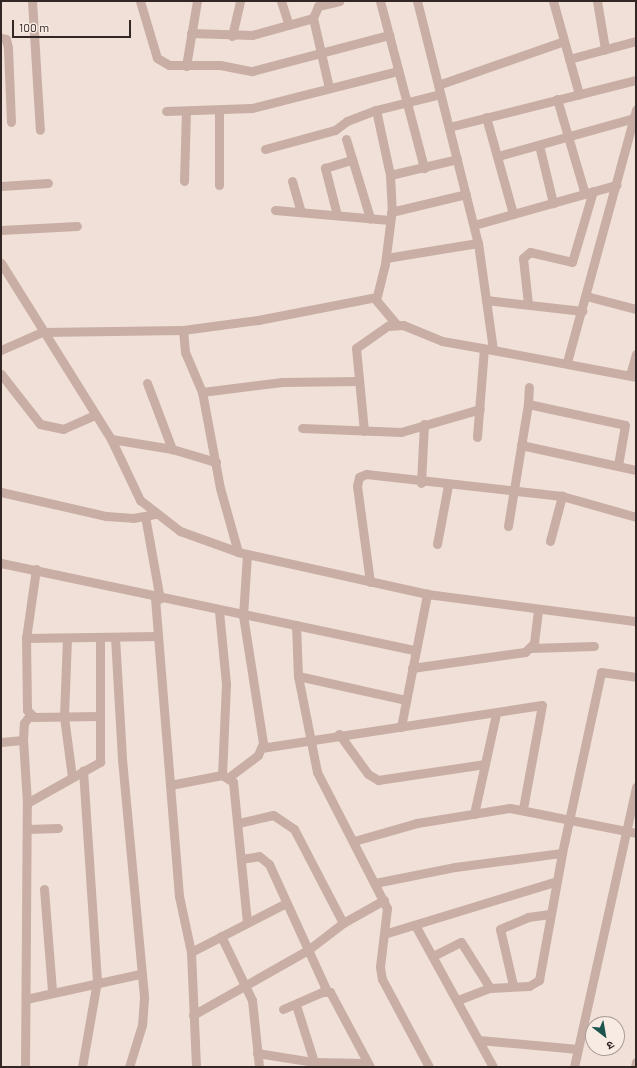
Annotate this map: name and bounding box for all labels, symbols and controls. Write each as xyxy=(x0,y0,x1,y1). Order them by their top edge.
scale bar xyxy=(14,12,133,38)
text: 100 m xyxy=(19,20,49,34)
north arrow xyxy=(585,1016,625,1056)
text: उ xyxy=(605,1039,617,1053)

